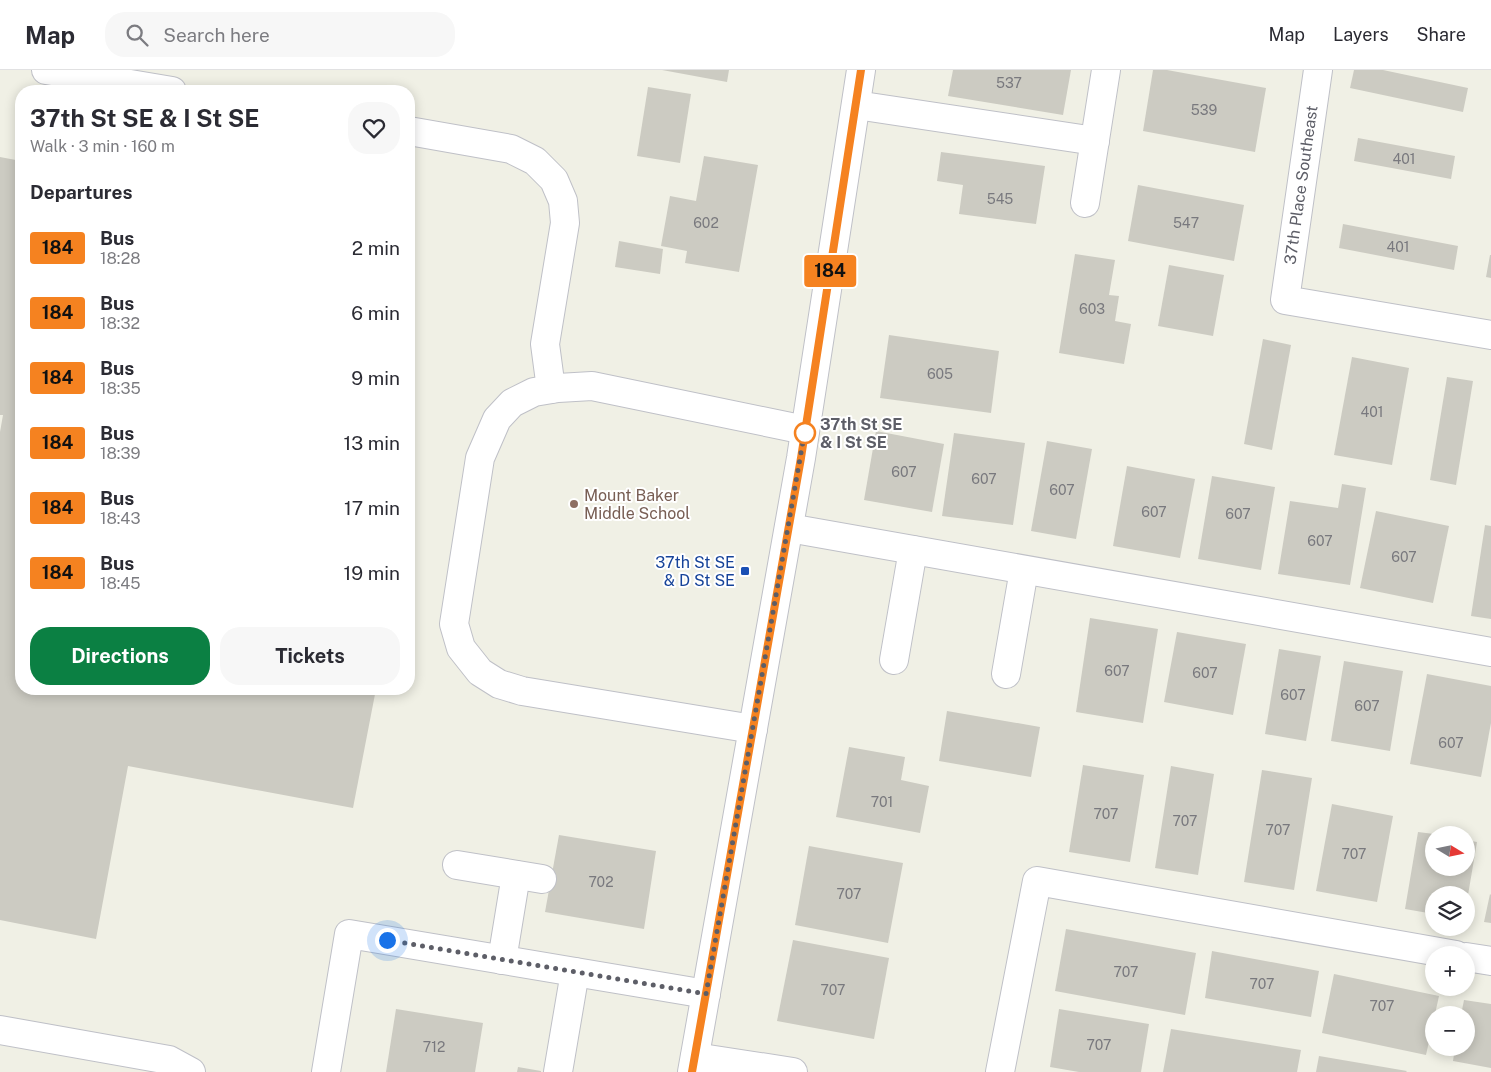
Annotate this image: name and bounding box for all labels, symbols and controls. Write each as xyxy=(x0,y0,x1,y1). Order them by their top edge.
search box xyxy=(105,12,455,57)
text: Map xyxy=(25,21,75,49)
icon: search xyxy=(123,21,151,49)
text: Search here xyxy=(163,24,270,46)
text: Map xyxy=(1269,24,1305,45)
text: Layers xyxy=(1333,24,1389,45)
text: Share xyxy=(1417,24,1466,45)
house number: 537 xyxy=(996,75,1022,91)
button: heart xyxy=(348,102,400,154)
house number: 539 xyxy=(1191,102,1217,118)
text: 37th St SE & I St SE xyxy=(30,104,260,132)
street label: 37th Place Southeast xyxy=(1280,104,1322,266)
text: Walk · 3 min · 160 m xyxy=(30,137,175,156)
house number: 401 xyxy=(1392,151,1416,167)
text: Departures xyxy=(30,181,133,203)
house number: 545 xyxy=(987,191,1013,207)
house number: 602 xyxy=(693,215,719,231)
house number: 547 xyxy=(1173,215,1199,231)
text: Bus xyxy=(100,227,134,249)
text: 184 xyxy=(42,237,73,258)
text: 2 min xyxy=(352,237,400,259)
house number: 401 xyxy=(1386,239,1410,255)
text: 18:28 xyxy=(100,249,141,268)
line badge: 184 xyxy=(801,255,859,287)
text: 184 xyxy=(814,260,846,281)
text: Bus xyxy=(100,292,134,314)
house number: 603 xyxy=(1079,301,1105,317)
text: 184 xyxy=(42,302,73,323)
text: 6 min xyxy=(351,302,400,324)
text: 18:32 xyxy=(100,314,140,333)
text: Bus xyxy=(100,357,134,379)
house number: 605 xyxy=(927,366,953,382)
text: 184 xyxy=(42,367,73,388)
text: 9 min xyxy=(351,367,400,389)
text: 18:35 xyxy=(100,379,141,398)
house number: 401 xyxy=(1360,404,1384,420)
place label: 37th St SE & I St SE xyxy=(820,415,902,452)
text: Bus xyxy=(100,422,134,444)
marker: 37th St SE & I St SE xyxy=(794,422,816,444)
text: 184 xyxy=(42,432,73,453)
text: 13 min xyxy=(343,432,400,454)
text: 18:39 xyxy=(100,444,140,463)
house number: 607 xyxy=(891,464,917,480)
house number: 607 xyxy=(971,471,997,487)
house number: 607 xyxy=(1049,482,1075,498)
place label: Mount Baker Middle School xyxy=(584,486,690,523)
text: Bus xyxy=(100,487,134,509)
text: 184 xyxy=(42,497,73,518)
text: 17 min xyxy=(344,497,400,519)
marker: Mount Baker Middle School xyxy=(568,498,580,510)
house number: 607 xyxy=(1141,504,1167,520)
house number: 607 xyxy=(1225,506,1251,522)
text: 18:43 xyxy=(100,509,141,528)
house number: 607 xyxy=(1307,533,1333,549)
house number: 607 xyxy=(1391,549,1417,565)
text: Bus xyxy=(100,552,134,574)
place label: 37th St SE & D St SE xyxy=(655,553,735,590)
text: 184 xyxy=(42,562,73,583)
text: 19 min xyxy=(344,562,400,584)
marker: 37th St SE & D St SE xyxy=(739,565,751,577)
text: 18:45 xyxy=(100,574,141,593)
button: Directions xyxy=(30,627,210,685)
button: Tickets xyxy=(220,627,400,685)
house number: 607 xyxy=(1104,663,1130,679)
house number: 607 xyxy=(1192,665,1218,681)
house number: 607 xyxy=(1280,687,1306,703)
house number: 607 xyxy=(1354,698,1380,714)
house number: 607 xyxy=(1438,735,1464,751)
house number: 701 xyxy=(871,794,893,810)
house number: 707 xyxy=(1094,806,1118,822)
house number: 707 xyxy=(1173,813,1197,829)
house number: 707 xyxy=(1266,822,1290,838)
north arrow xyxy=(1425,826,1475,876)
map controls xyxy=(1425,826,1475,1056)
house number: 707 xyxy=(1342,846,1366,862)
house number: 702 xyxy=(588,874,614,890)
house number: 707 xyxy=(837,886,861,902)
button: layers xyxy=(1425,886,1475,936)
your location xyxy=(375,928,400,953)
button: + xyxy=(1425,946,1475,996)
house number: 707 xyxy=(1114,964,1138,980)
house number: 707 xyxy=(1250,976,1274,992)
house number: 707 xyxy=(821,982,845,998)
house number: 707 xyxy=(1370,998,1394,1014)
button: − xyxy=(1425,1006,1475,1056)
house number: 707 xyxy=(1087,1037,1111,1053)
house number: 712 xyxy=(423,1039,445,1055)

